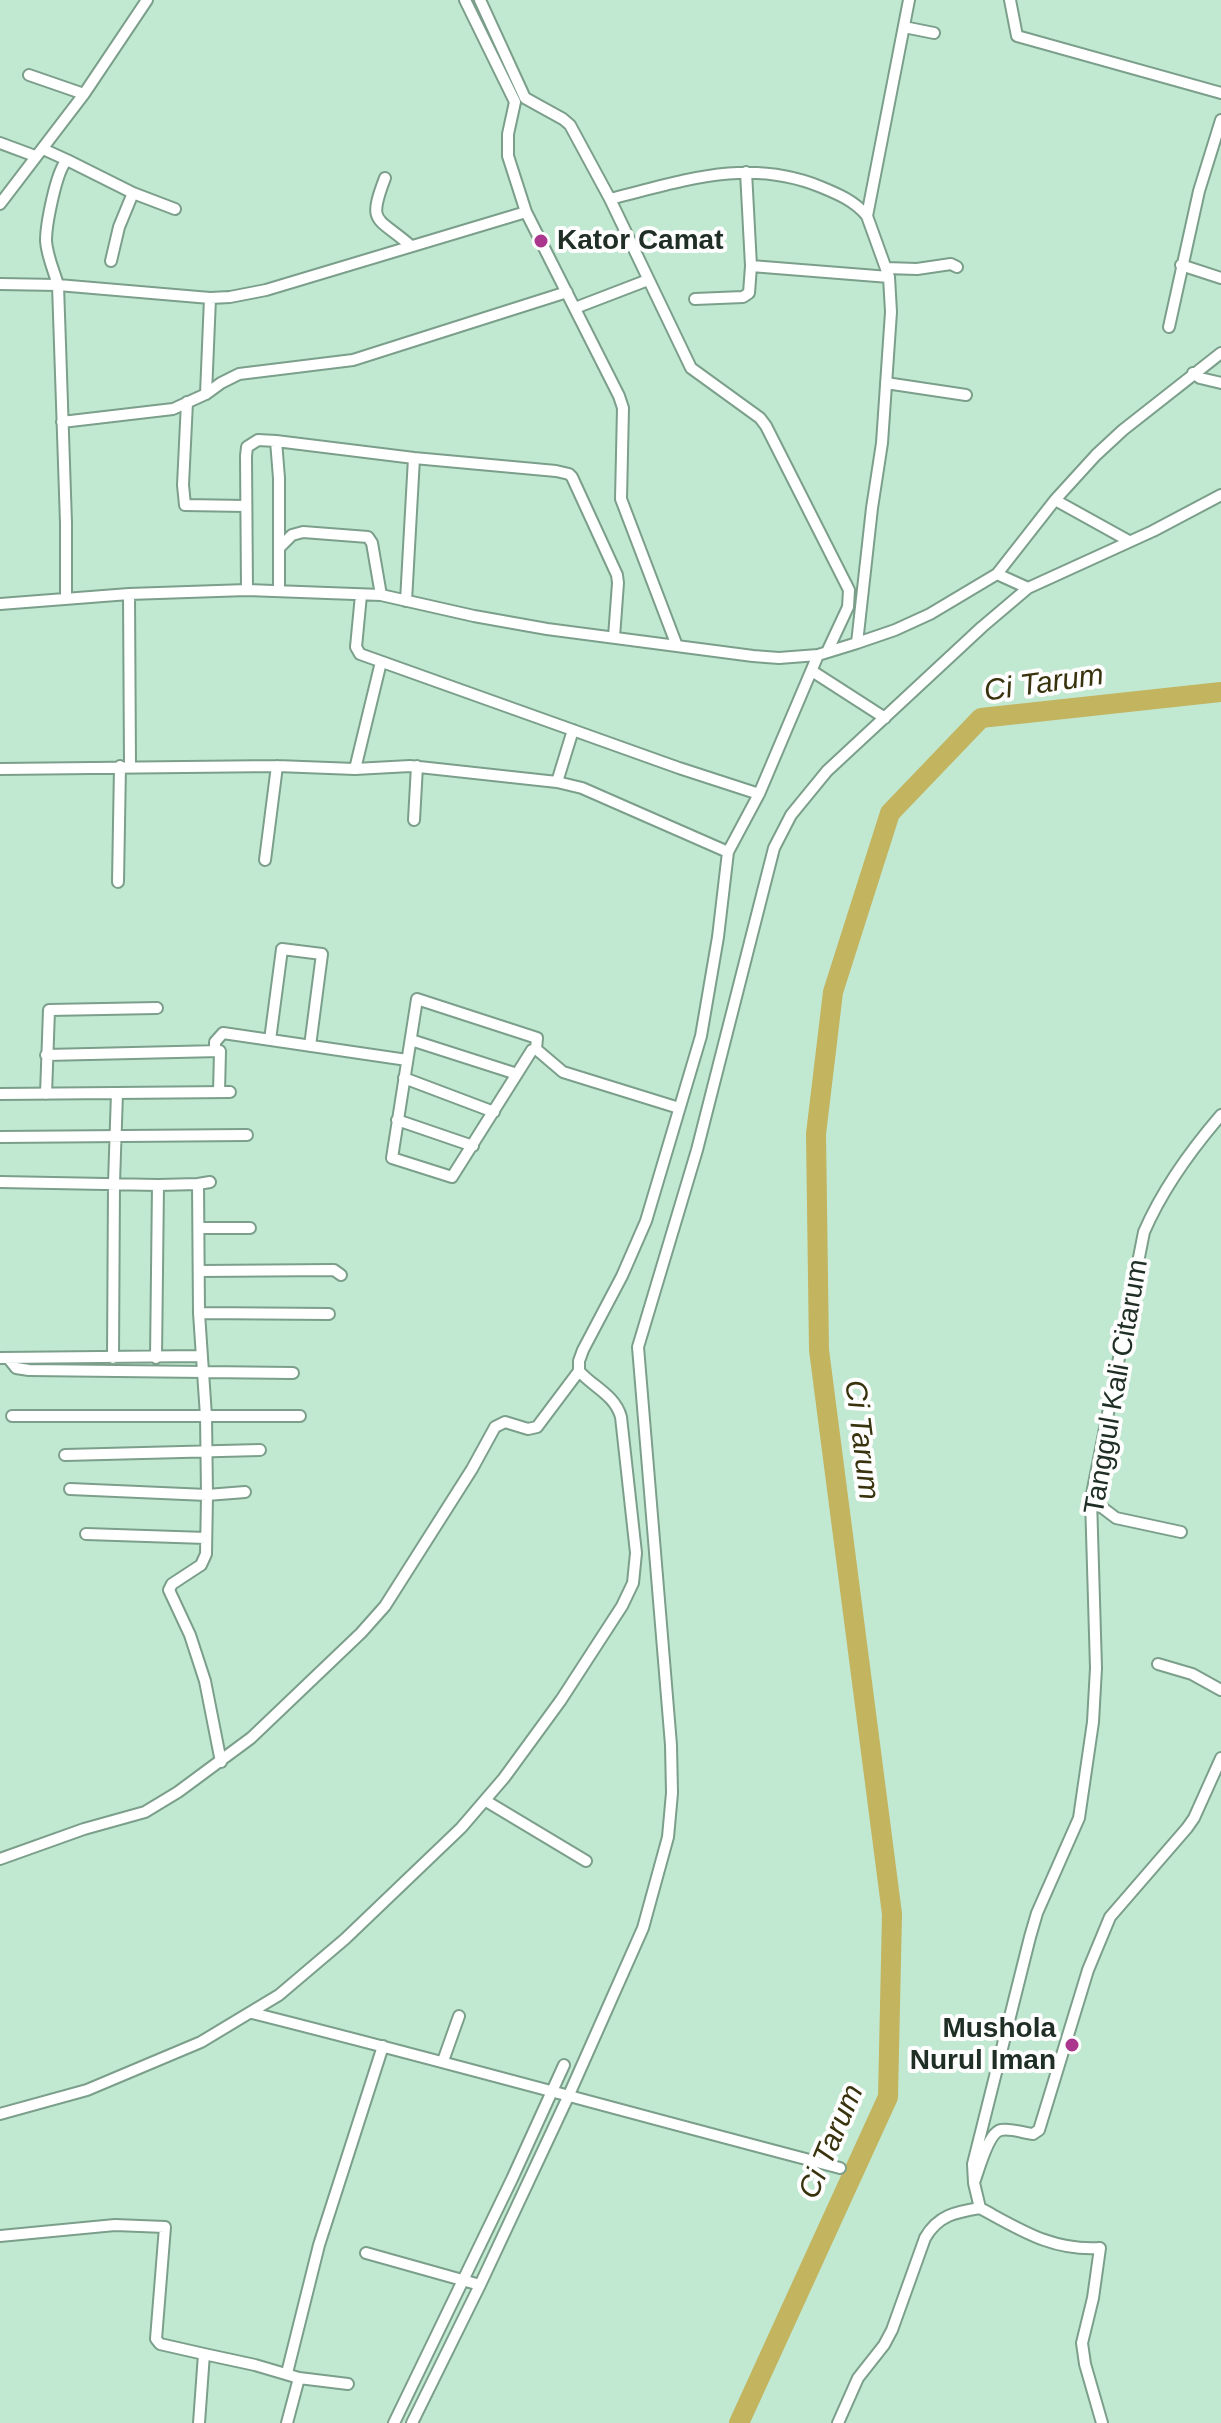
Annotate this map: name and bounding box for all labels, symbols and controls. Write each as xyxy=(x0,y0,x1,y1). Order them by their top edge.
place label: Kator Camat xyxy=(557,224,723,258)
marker: Kator Camat xyxy=(532,232,550,250)
water label: Ci Tarum xyxy=(982,658,1106,710)
street label: Tanggul Kali Citarum xyxy=(1078,1257,1156,1517)
water label: Ci Tarum xyxy=(836,1378,886,1502)
place label: Mushola Nurul Iman xyxy=(910,2012,1056,2078)
marker: Mushola Nurul Iman xyxy=(1063,2036,1081,2054)
water label: Ci Tarum xyxy=(792,2079,872,2205)

